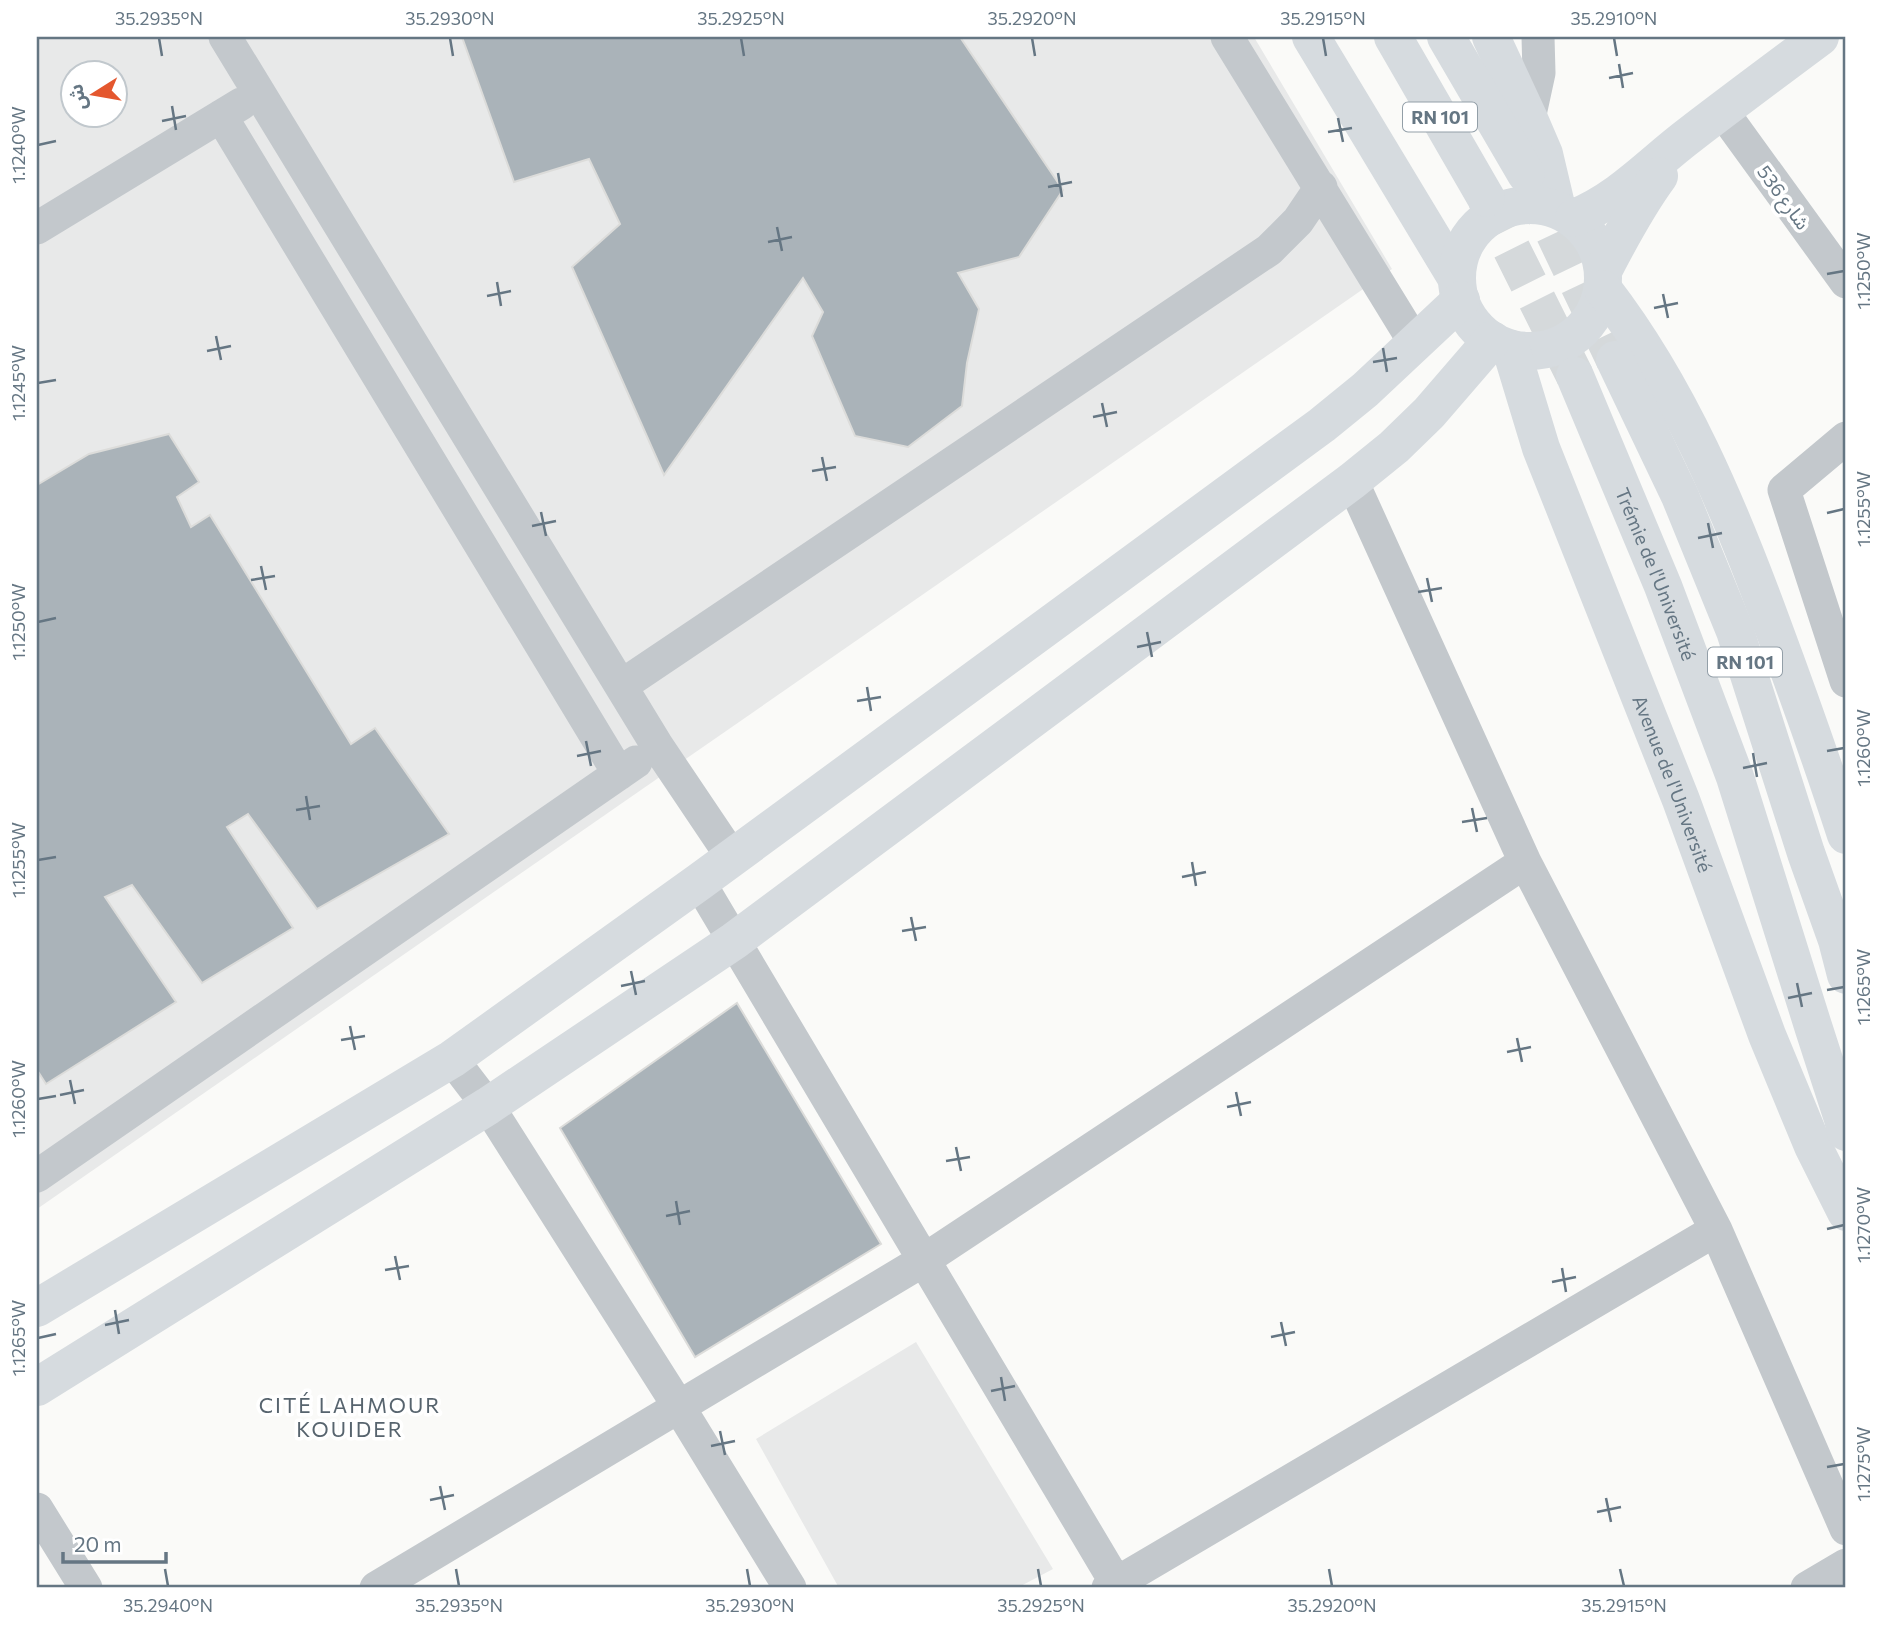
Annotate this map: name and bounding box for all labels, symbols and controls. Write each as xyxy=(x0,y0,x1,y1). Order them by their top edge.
text: 35.2935°N xyxy=(115,7,203,29)
text: 35.2930°N xyxy=(405,7,495,29)
text: 35.2925°N xyxy=(697,7,785,29)
text: 35.2920°N xyxy=(987,7,1077,29)
text: 35.2915°N xyxy=(1280,7,1366,29)
text: 35.2910°N xyxy=(1571,7,1657,29)
north arrow xyxy=(60,60,130,130)
text: ش xyxy=(63,82,91,112)
road number: RN 101 xyxy=(1403,103,1477,132)
text: 1.1240°W xyxy=(7,106,29,184)
street label: شارع 536 xyxy=(1751,160,1815,235)
text: 1.1250°W xyxy=(1852,232,1874,310)
text: 1.1245°W xyxy=(7,345,29,421)
text: 1.1255°W xyxy=(1852,471,1874,547)
street label: Trémie de l'Université xyxy=(1612,484,1701,663)
text: 1.1250°W xyxy=(7,583,29,661)
road number: RN 101 xyxy=(1708,648,1782,676)
street label: Avenue de l'Université xyxy=(1629,691,1718,875)
text: 1.1260°W xyxy=(1852,709,1874,787)
text: 1.1255°W xyxy=(7,822,29,898)
text: 1.1265°W xyxy=(1852,949,1874,1025)
text: 1.1260°W xyxy=(7,1060,29,1138)
text: 1.1270°W xyxy=(1852,1187,1874,1263)
text: 1.1265°W xyxy=(7,1300,29,1376)
district label: CITÉ LAHMOUR KOUIDER xyxy=(259,1392,441,1441)
text: 1.1275°W xyxy=(1852,1427,1874,1501)
scale bar xyxy=(63,1520,166,1564)
text: 20 m xyxy=(74,1531,122,1556)
text: 35.2940°N xyxy=(123,1594,213,1616)
text: 35.2935°N xyxy=(415,1594,503,1616)
text: 35.2930°N xyxy=(705,1594,795,1616)
text: 35.2925°N xyxy=(997,1594,1085,1616)
text: 35.2920°N xyxy=(1287,1594,1377,1616)
text: 35.2915°N xyxy=(1581,1594,1667,1616)

